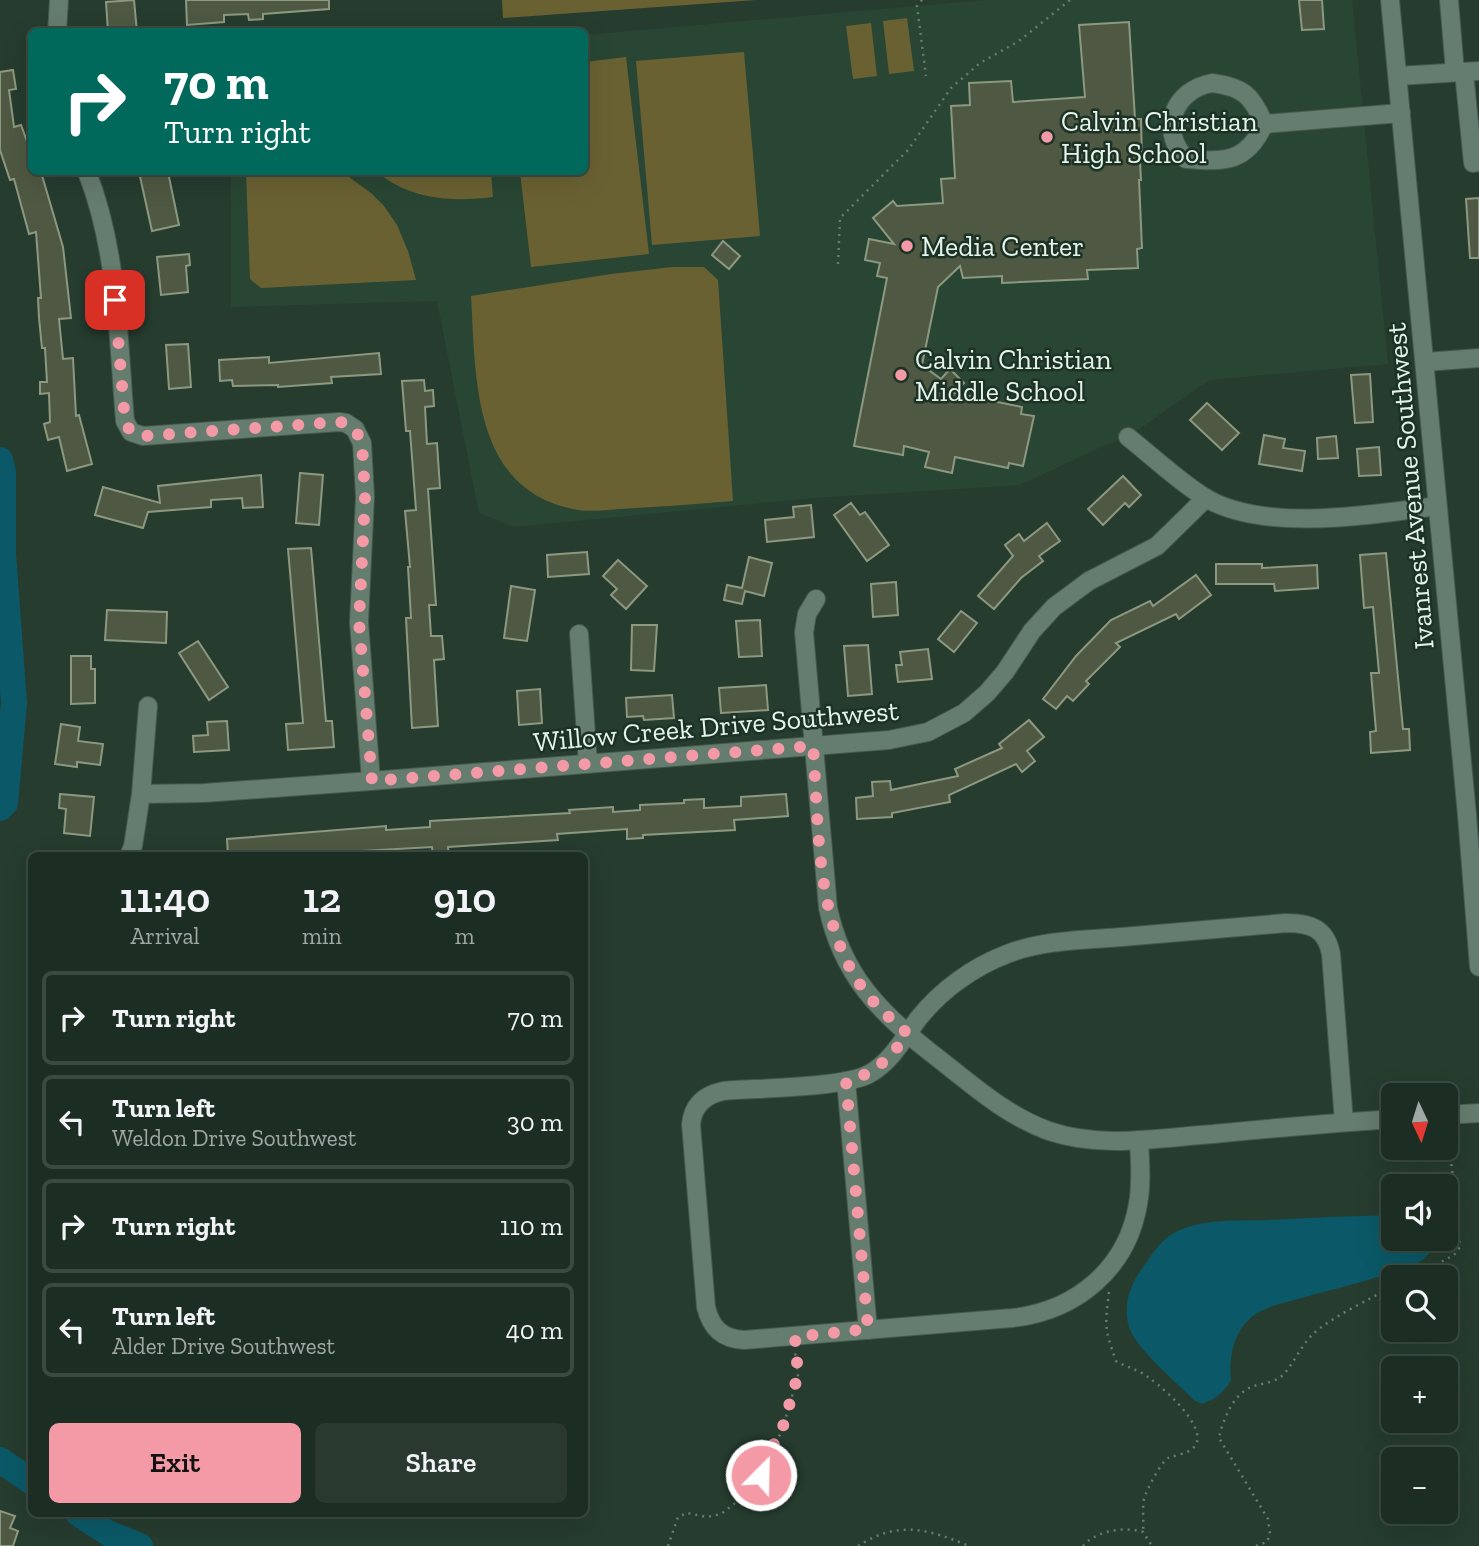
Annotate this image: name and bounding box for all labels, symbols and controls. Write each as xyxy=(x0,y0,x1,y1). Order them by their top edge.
text: 70 m xyxy=(164,53,269,112)
icon: right xyxy=(49,56,140,147)
place label: Calvin Christian High School xyxy=(1061,105,1258,170)
text: Turn right xyxy=(164,113,311,151)
marker: Calvin Christian High School xyxy=(1039,129,1055,145)
place label: Media Center xyxy=(921,230,1084,263)
marker: Media Center xyxy=(899,238,915,254)
pin xyxy=(85,270,145,330)
icon: arrive xyxy=(96,281,134,319)
street label: Ivanrest Avenue Southwest xyxy=(1379,321,1441,651)
place label: Calvin Christian Middle School xyxy=(915,343,1112,408)
marker: Calvin Christian Middle School xyxy=(893,367,909,383)
street label: Willow Creek Drive Southwest xyxy=(532,694,901,758)
text: 11:40 xyxy=(120,872,211,923)
text: 12 xyxy=(302,872,341,923)
text: 910 xyxy=(433,872,496,923)
text: Arrival xyxy=(130,922,200,950)
text: min xyxy=(302,922,342,950)
text: m xyxy=(455,922,475,950)
icon: right xyxy=(53,999,91,1037)
text: Turn right xyxy=(112,1002,235,1034)
text: 70 m xyxy=(507,1002,563,1034)
north arrow xyxy=(1381,1083,1458,1160)
map controls xyxy=(1381,1083,1458,1524)
text: Turn left xyxy=(112,1092,215,1124)
icon: left xyxy=(53,1103,91,1141)
text: 30 m xyxy=(507,1106,563,1138)
text: Weldon Drive Southwest xyxy=(112,1124,356,1152)
button: sound xyxy=(1381,1174,1458,1251)
icon: right xyxy=(53,1207,91,1245)
text: Turn right xyxy=(112,1210,235,1242)
text: 110 m xyxy=(500,1210,563,1242)
button: search xyxy=(1381,1265,1458,1342)
text: Turn left xyxy=(112,1300,215,1332)
icon: left xyxy=(53,1311,91,1349)
text: 40 m xyxy=(506,1314,563,1346)
text: Alder Drive Southwest xyxy=(112,1332,335,1360)
button: + xyxy=(1381,1356,1458,1433)
button: Exit xyxy=(49,1423,301,1503)
button: Share xyxy=(315,1423,567,1503)
position arrow xyxy=(724,1438,798,1512)
button: − xyxy=(1381,1447,1458,1524)

